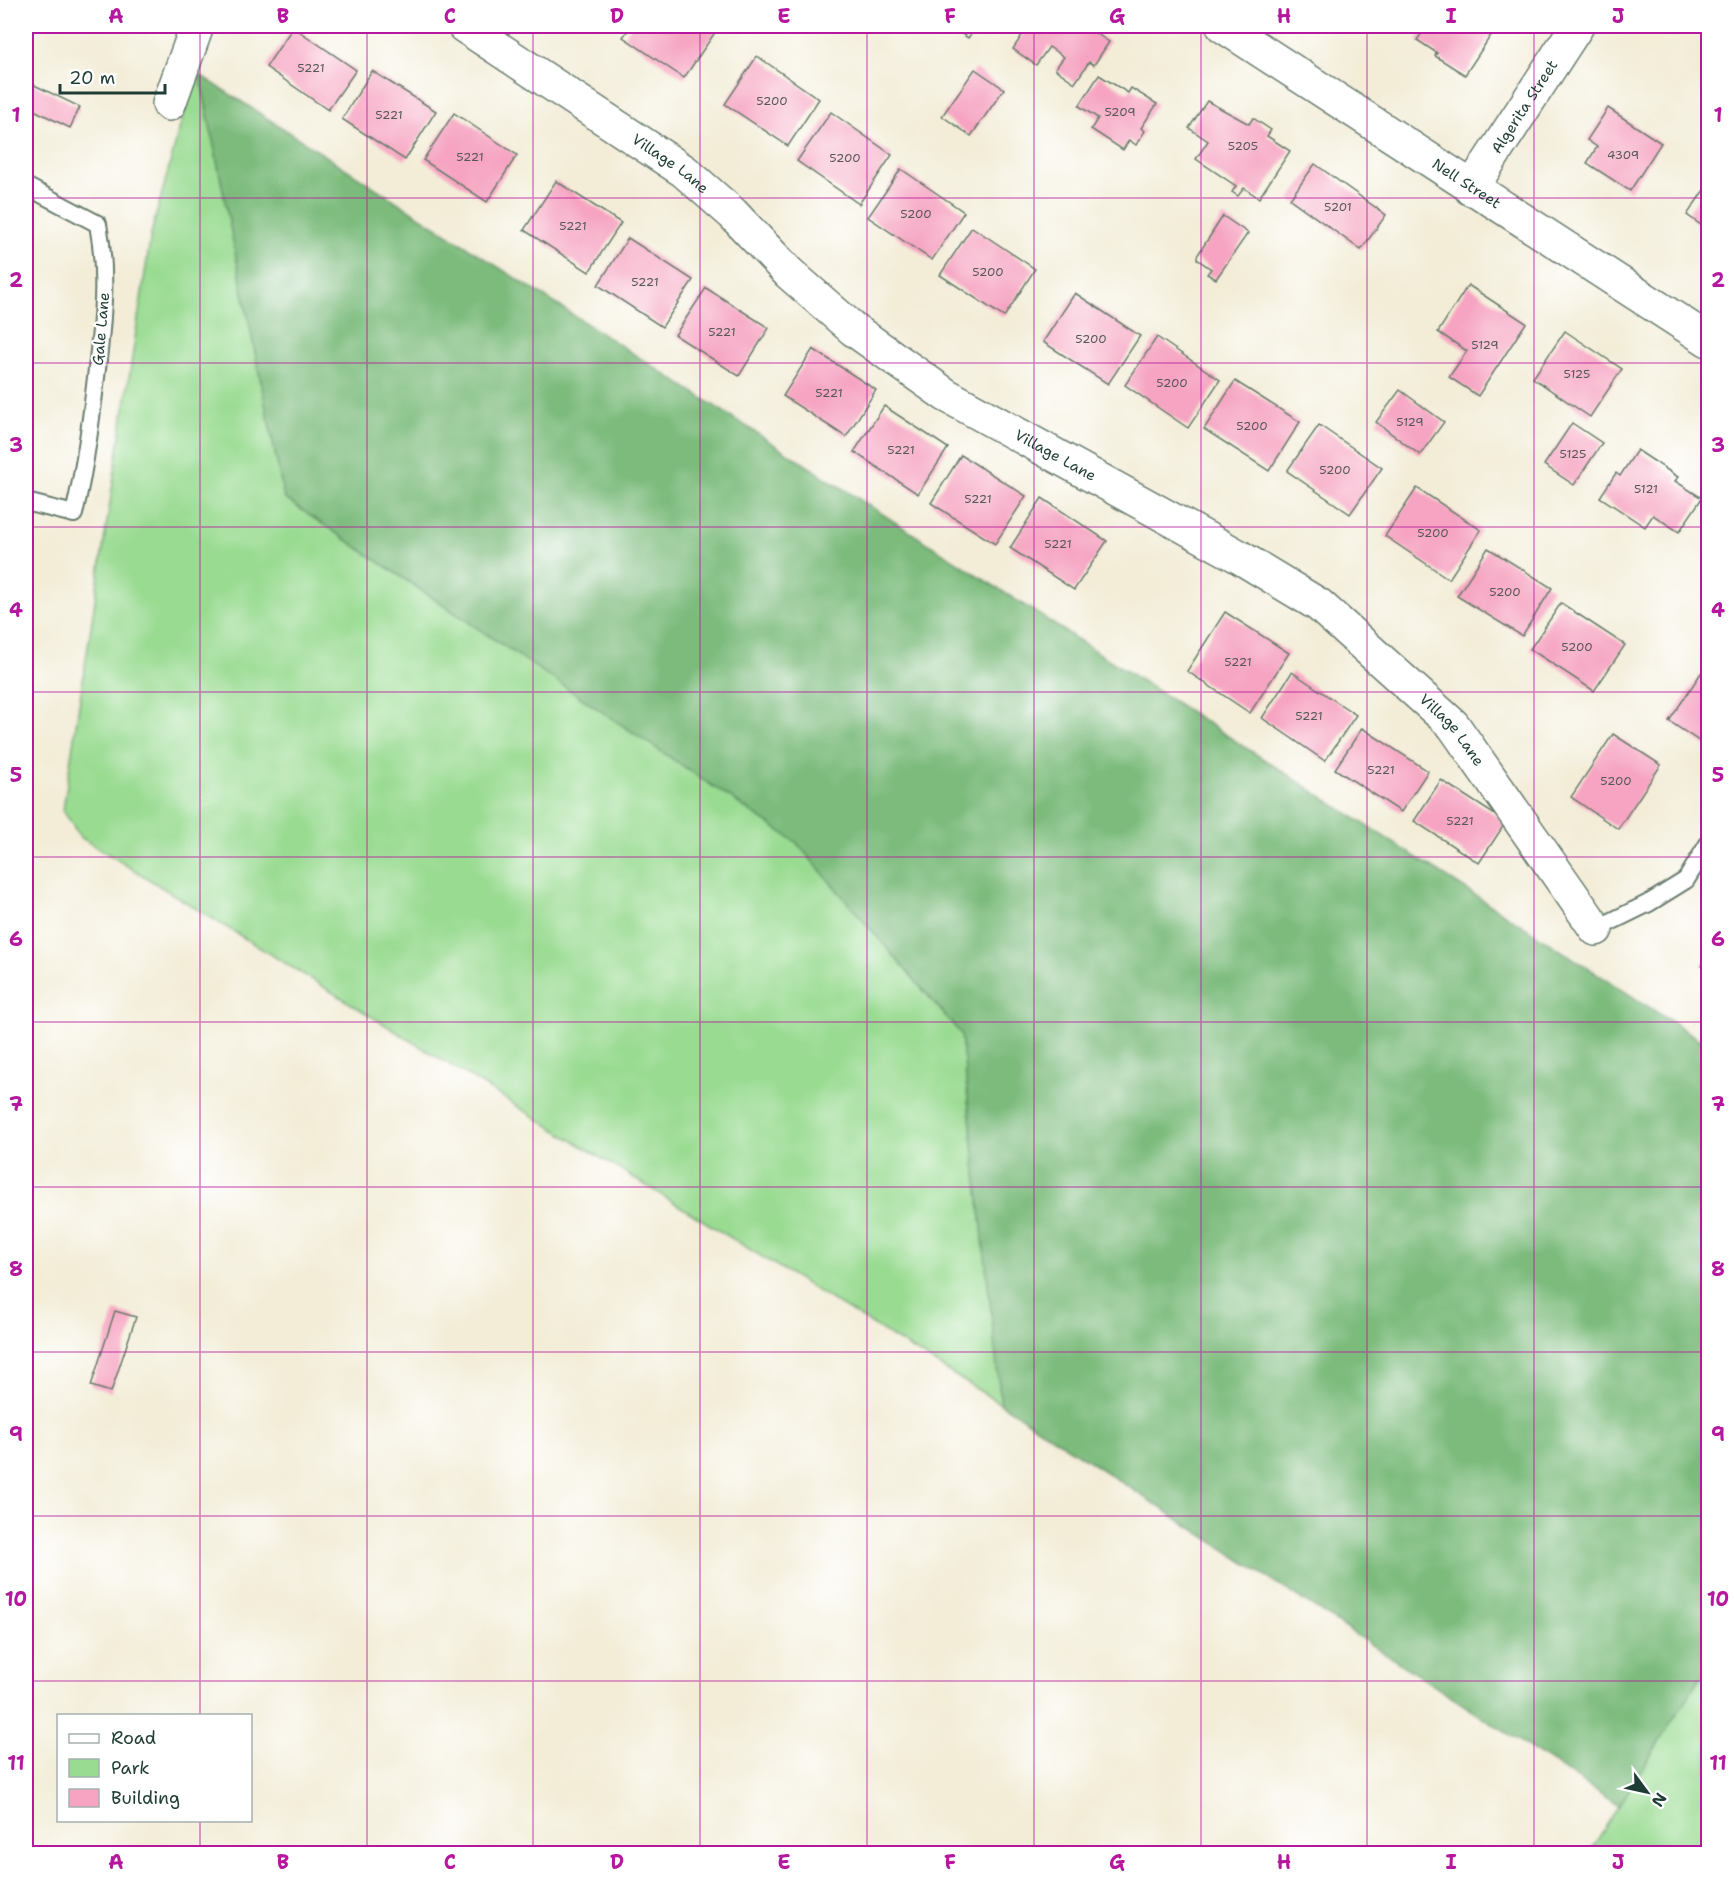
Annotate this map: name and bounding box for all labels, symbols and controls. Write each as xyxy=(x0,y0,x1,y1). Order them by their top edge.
text: A xyxy=(108,3,124,29)
text: B xyxy=(277,3,289,29)
text: C xyxy=(444,3,456,29)
text: D xyxy=(610,3,624,29)
text: E xyxy=(777,3,791,29)
text: F xyxy=(944,3,956,29)
text: G xyxy=(1109,3,1125,29)
text: H xyxy=(1277,3,1291,29)
text: I xyxy=(1445,3,1457,29)
text: J xyxy=(1612,3,1625,29)
street label: Algerita Street xyxy=(1487,56,1562,158)
scale bar xyxy=(60,57,165,95)
house number: 5221 xyxy=(297,60,325,76)
text: 20 m xyxy=(69,66,115,90)
house number: 5200 xyxy=(756,93,788,109)
text: 1 xyxy=(11,102,21,128)
text: 1 xyxy=(1713,102,1723,128)
house number: 5209 xyxy=(1104,104,1136,120)
house number: 5221 xyxy=(375,107,403,123)
street label: Village Lane xyxy=(628,129,713,198)
house number: 5205 xyxy=(1228,138,1258,154)
house number: 4309 xyxy=(1607,147,1639,163)
house number: 5221 xyxy=(456,149,484,165)
house number: 5200 xyxy=(829,150,861,166)
street label: Nell Street xyxy=(1428,154,1505,213)
house number: 5201 xyxy=(1324,199,1352,215)
house number: 5200 xyxy=(900,206,932,222)
house number: 5221 xyxy=(559,218,587,234)
house number: 5200 xyxy=(972,264,1004,280)
text: 2 xyxy=(9,267,23,293)
text: 2 xyxy=(1711,267,1725,293)
house number: 5221 xyxy=(631,274,659,290)
street label: Gale Lane xyxy=(88,291,114,367)
house number: 5221 xyxy=(708,324,736,340)
house number: 5200 xyxy=(1075,331,1107,347)
house number: 5129 xyxy=(1471,337,1499,353)
house number: 5125 xyxy=(1564,366,1590,382)
house number: 5200 xyxy=(1156,375,1188,391)
house number: 5221 xyxy=(815,385,843,401)
house number: 5129 xyxy=(1396,414,1424,430)
house number: 5200 xyxy=(1236,418,1268,434)
street label: Village Lane xyxy=(1011,425,1100,486)
text: 3 xyxy=(9,432,23,458)
text: 3 xyxy=(1711,432,1725,458)
house number: 5221 xyxy=(887,442,915,458)
house number: 5125 xyxy=(1560,446,1586,462)
house number: 5200 xyxy=(1319,462,1351,478)
house number: 5121 xyxy=(1634,481,1658,497)
house number: 5221 xyxy=(964,491,992,507)
house number: 5200 xyxy=(1417,525,1449,541)
house number: 5221 xyxy=(1044,536,1072,552)
house number: 5200 xyxy=(1489,584,1521,600)
text: 4 xyxy=(9,597,23,623)
text: 4 xyxy=(1711,597,1725,623)
house number: 5200 xyxy=(1561,639,1593,655)
house number: 5221 xyxy=(1224,654,1252,670)
street label: Village Lane xyxy=(1415,689,1489,770)
house number: 5221 xyxy=(1295,708,1323,724)
text: 5 xyxy=(10,762,22,788)
house number: 5221 xyxy=(1367,762,1395,778)
text: 5 xyxy=(1712,762,1724,788)
house number: 5200 xyxy=(1600,773,1632,789)
house number: 5221 xyxy=(1446,813,1474,829)
text: 6 xyxy=(9,926,23,952)
text: 6 xyxy=(1711,926,1725,952)
text: 7 xyxy=(9,1091,23,1117)
text: 7 xyxy=(1711,1091,1725,1117)
text: 8 xyxy=(9,1256,23,1282)
text: 8 xyxy=(1711,1256,1725,1282)
text: 9 xyxy=(9,1421,23,1447)
text: 9 xyxy=(1711,1421,1725,1447)
text: 10 xyxy=(5,1586,27,1612)
text: 10 xyxy=(1707,1586,1729,1612)
legend xyxy=(57,1714,252,1822)
text: Road xyxy=(111,1726,156,1750)
text: 11 xyxy=(7,1750,25,1776)
text: 11 xyxy=(1709,1750,1727,1776)
text: Park xyxy=(111,1756,150,1780)
north arrow xyxy=(1617,1762,1677,1822)
text: Building xyxy=(111,1786,180,1810)
text: N xyxy=(1647,1789,1671,1811)
text: A xyxy=(108,1849,124,1875)
text: B xyxy=(277,1849,289,1875)
text: C xyxy=(444,1849,456,1875)
text: D xyxy=(610,1849,624,1875)
text: E xyxy=(777,1849,791,1875)
text: F xyxy=(944,1849,956,1875)
text: G xyxy=(1109,1849,1125,1875)
text: H xyxy=(1277,1849,1291,1875)
text: I xyxy=(1445,1849,1457,1875)
text: J xyxy=(1612,1849,1625,1875)

